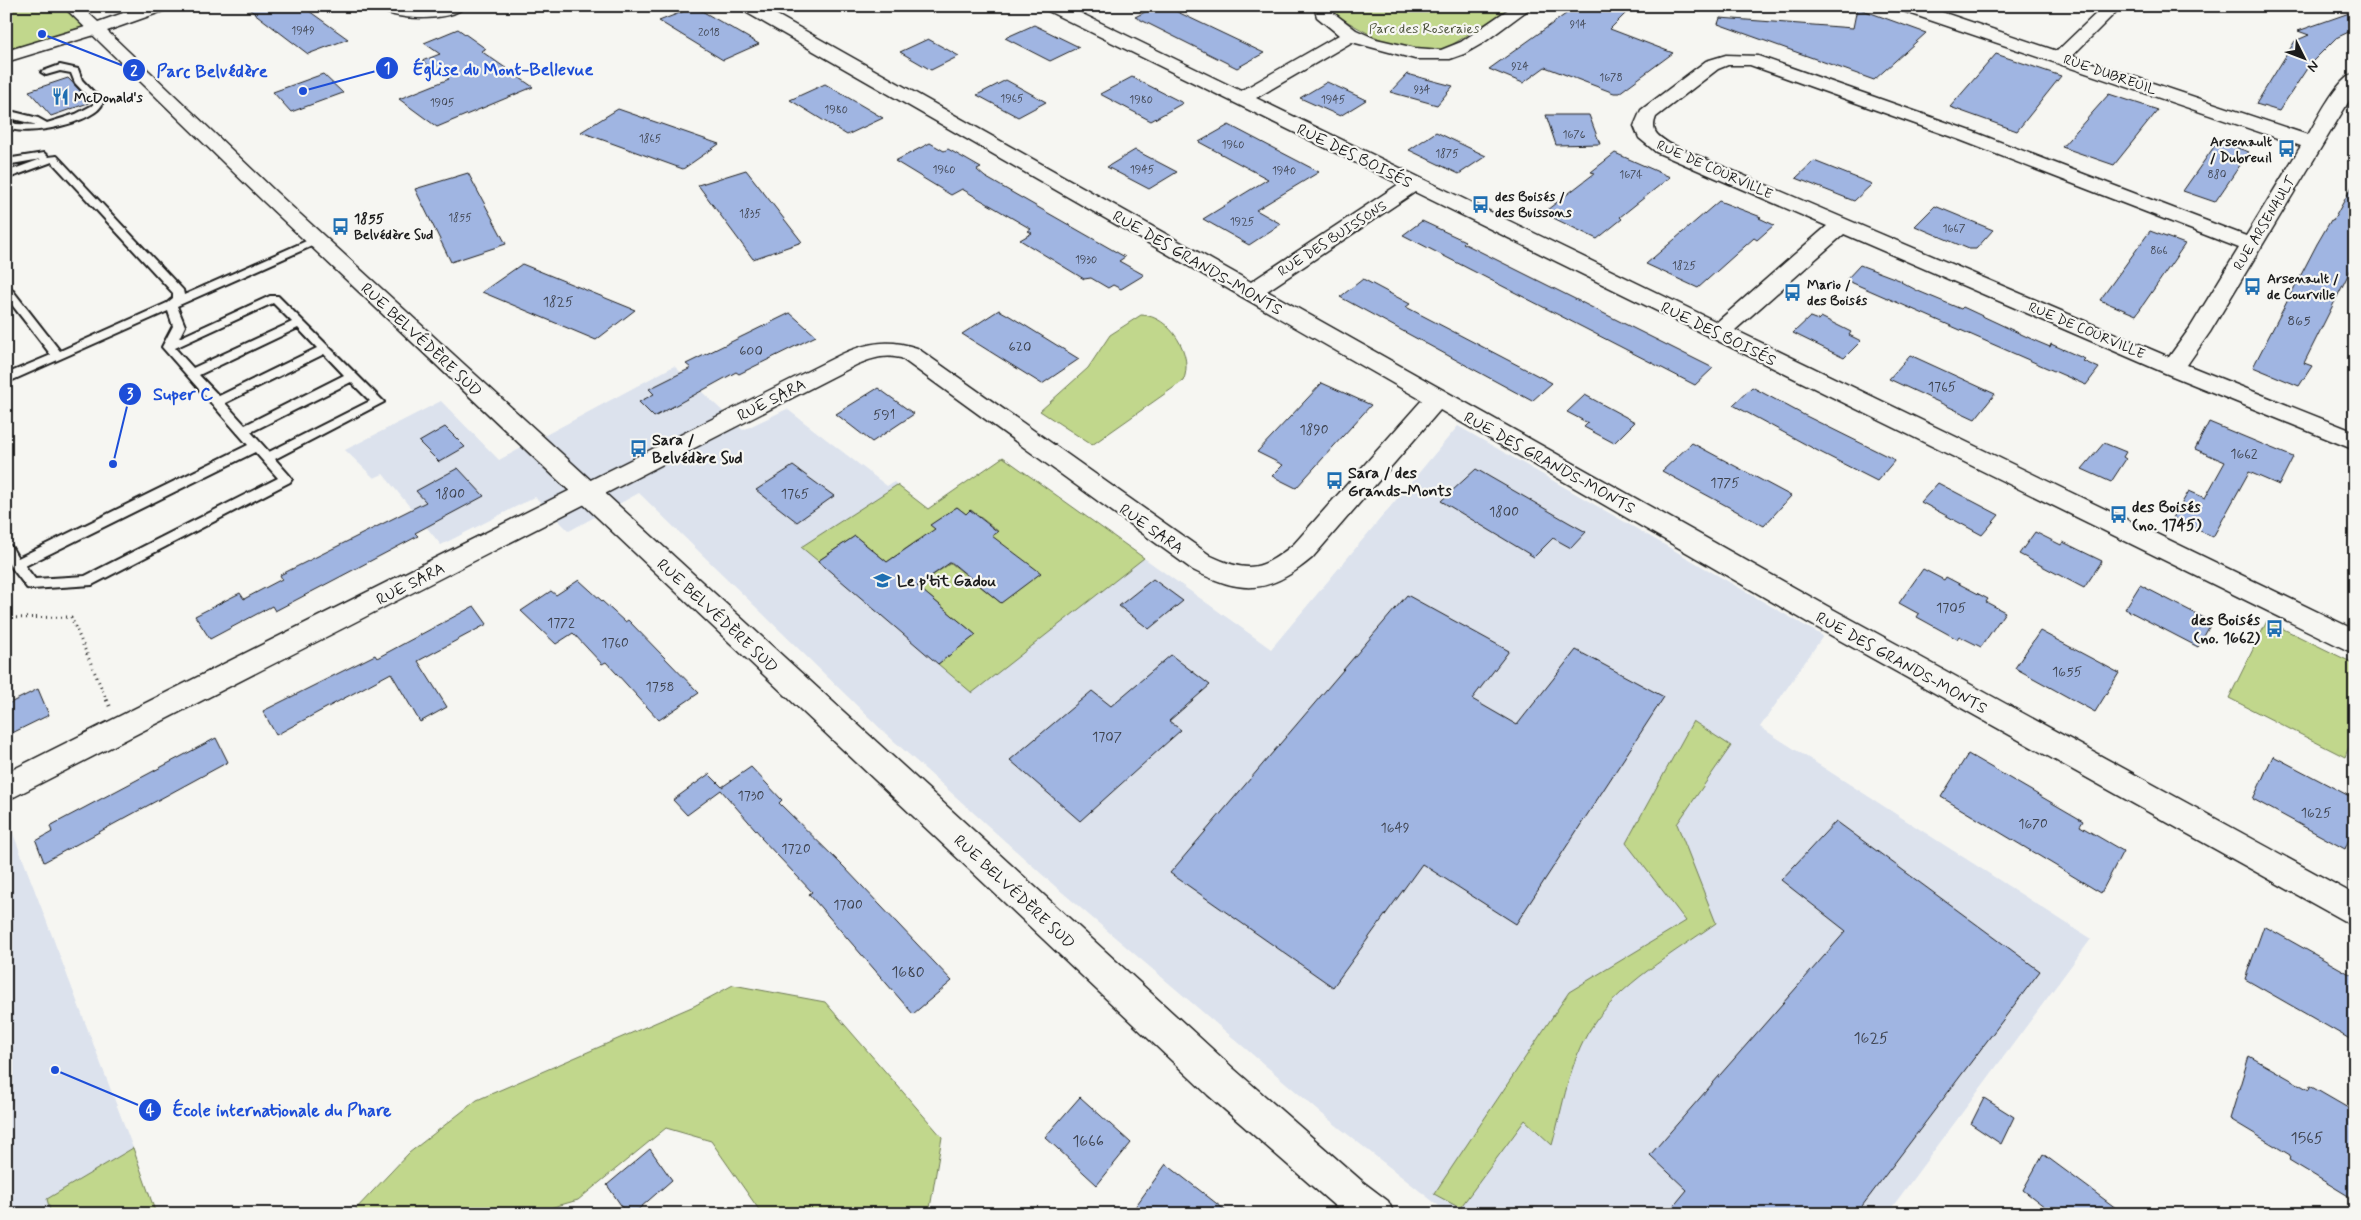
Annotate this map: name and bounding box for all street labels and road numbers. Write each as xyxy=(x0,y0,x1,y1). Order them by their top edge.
street label: RUE DUBREUIL xyxy=(2061,51,2159,99)
street label: RUE DES BOISÉS xyxy=(1293,119,1416,193)
street label: RUE DE COURVILLE xyxy=(1654,136,1775,204)
street label: RUE ARSENAULT xyxy=(2230,173,2300,274)
street label: RUE DES BUISSONS xyxy=(1275,197,1391,281)
street label: RUE DES GRANDS-MONTS xyxy=(1108,206,1286,321)
street label: RUE BELVÉDÈRE SUD xyxy=(356,278,486,402)
street label: RUE DES BOISÉS xyxy=(1657,297,1780,371)
street label: RUE DE COURVILLE xyxy=(2026,298,2148,364)
street label: RUE SARA xyxy=(734,374,809,427)
street label: RUE DES GRANDS-MONTS xyxy=(1460,407,1639,519)
street label: RUE SARA xyxy=(1115,499,1188,559)
street label: RUE BELVÉDÈRE SUD xyxy=(652,554,782,678)
street label: RUE SARA xyxy=(373,558,448,611)
street label: RUE DES GRANDS-MONTS xyxy=(1812,607,1991,719)
street label: RUE BELVÉDÈRE SUD xyxy=(949,830,1079,954)

